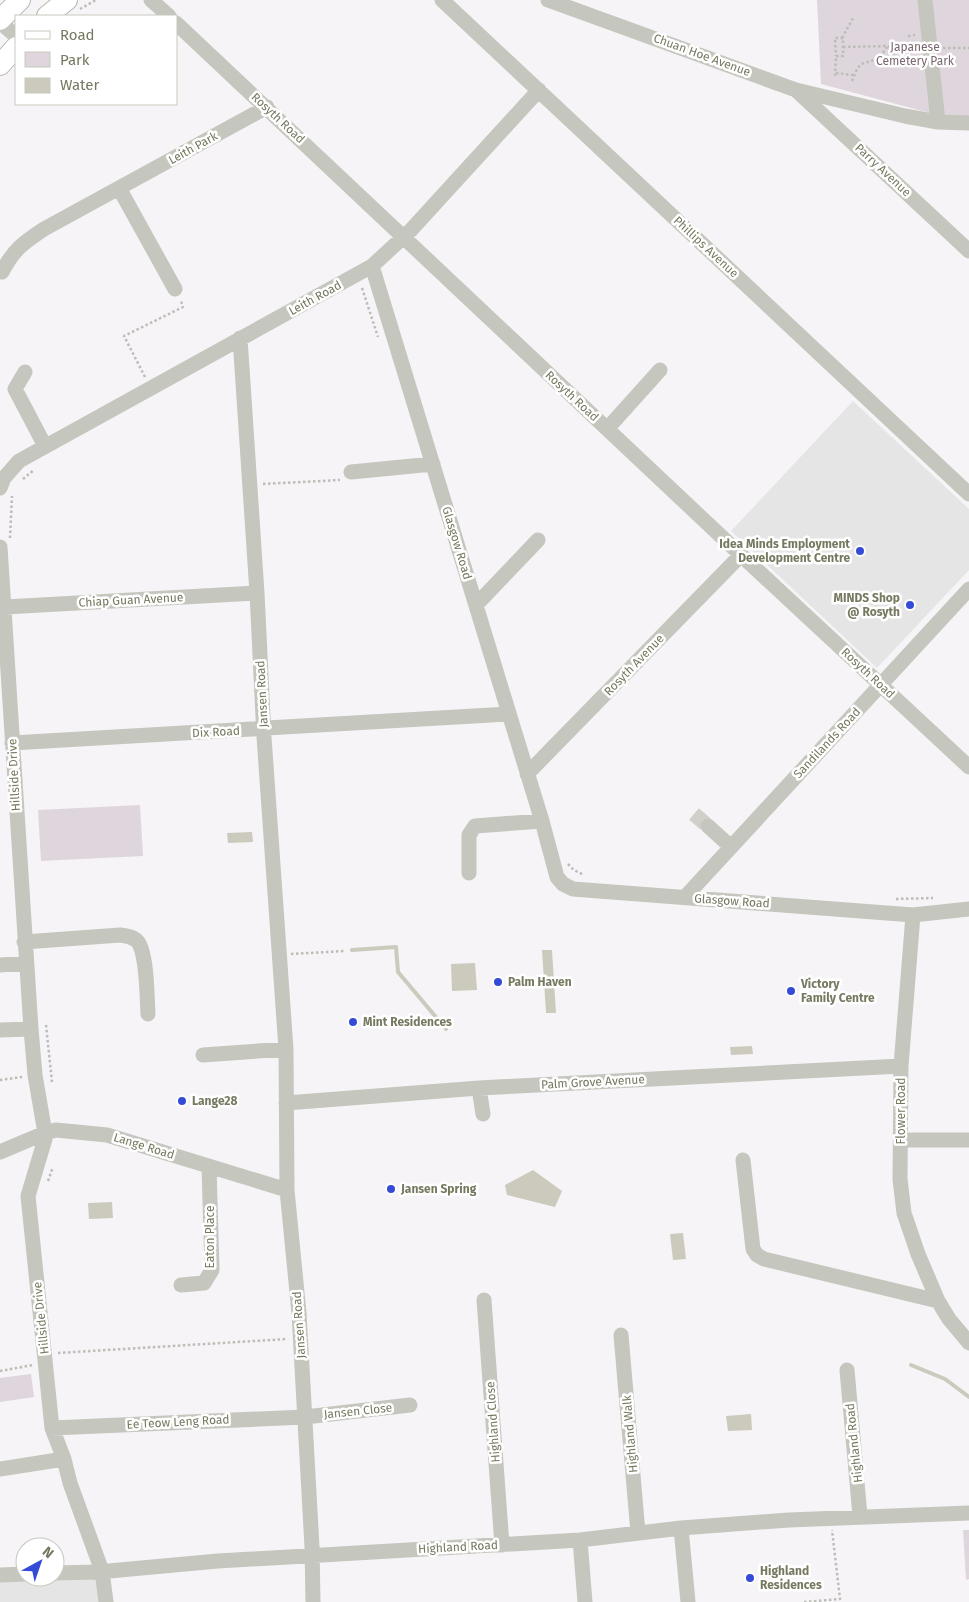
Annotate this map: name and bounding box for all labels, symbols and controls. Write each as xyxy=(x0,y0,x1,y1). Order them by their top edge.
legend xyxy=(15,15,178,105)
text: Road xyxy=(60,26,95,44)
street label: Chuan Hoe Avenue xyxy=(652,31,752,79)
park label: Japanese Cemetery Park xyxy=(876,40,955,68)
text: Park xyxy=(60,51,90,69)
text: Water xyxy=(60,76,99,94)
street label: Rosyth Road xyxy=(249,90,307,146)
street label: Leith Park xyxy=(166,128,221,167)
street label: Parry Avenue xyxy=(852,141,914,199)
street label: Phillips Avenue xyxy=(671,213,741,281)
street label: Leith Road xyxy=(286,278,344,318)
street label: Rosyth Road xyxy=(543,368,601,424)
street label: Glasgow Road xyxy=(439,505,475,581)
place label: Idea Minds Employment Development Centre xyxy=(719,537,850,565)
marker: Idea Minds Employment Development Centre xyxy=(854,545,866,557)
street label: Chiap Guan Avenue xyxy=(78,590,184,610)
place label: MINDS Shop @ Rosyth xyxy=(834,591,900,619)
marker: MINDS Shop @ Rosyth xyxy=(904,599,916,611)
street label: Rosyth Avenue xyxy=(601,631,667,699)
street label: Rosyth Road xyxy=(839,645,897,701)
street label: Jansen Road xyxy=(253,660,271,728)
street label: Sandilands Road xyxy=(791,705,863,781)
street label: Dix Road xyxy=(192,724,240,740)
street label: Hillside Drive xyxy=(5,738,23,812)
street label: Glasgow Road xyxy=(694,891,770,911)
place label: Palm Haven xyxy=(508,975,572,989)
marker: Palm Haven xyxy=(492,976,504,988)
place label: Victory Family Centre xyxy=(800,977,875,1005)
marker: Victory Family Centre xyxy=(785,985,797,997)
place label: Mint Residences xyxy=(363,1015,452,1029)
marker: Mint Residences xyxy=(347,1016,359,1028)
street label: Palm Grove Avenue xyxy=(541,1072,645,1092)
street label: Flower Road xyxy=(894,1078,908,1144)
place label: Lange28 xyxy=(192,1094,237,1108)
marker: Lange28 xyxy=(176,1095,188,1107)
street label: Lange Road xyxy=(112,1130,176,1162)
place label: Jansen Spring xyxy=(400,1182,477,1196)
marker: Jansen Spring xyxy=(385,1183,397,1195)
street label: Eaton Place xyxy=(203,1205,217,1269)
street label: Hillside Drive xyxy=(30,1281,52,1355)
street label: Jansen Road xyxy=(290,1291,308,1359)
street label: Highland Close xyxy=(483,1381,503,1463)
street label: Highland Walk xyxy=(620,1394,640,1473)
street label: Jansen Close xyxy=(323,1400,393,1422)
street label: Highland Road xyxy=(843,1403,865,1483)
street label: Ee Teow Leng Road xyxy=(126,1412,230,1432)
north arrow xyxy=(15,1537,65,1587)
street label: Highland Road xyxy=(418,1538,498,1556)
text: N xyxy=(39,1543,57,1562)
place label: Highland Residences xyxy=(760,1564,822,1592)
marker: Highland Residences xyxy=(744,1572,756,1584)

